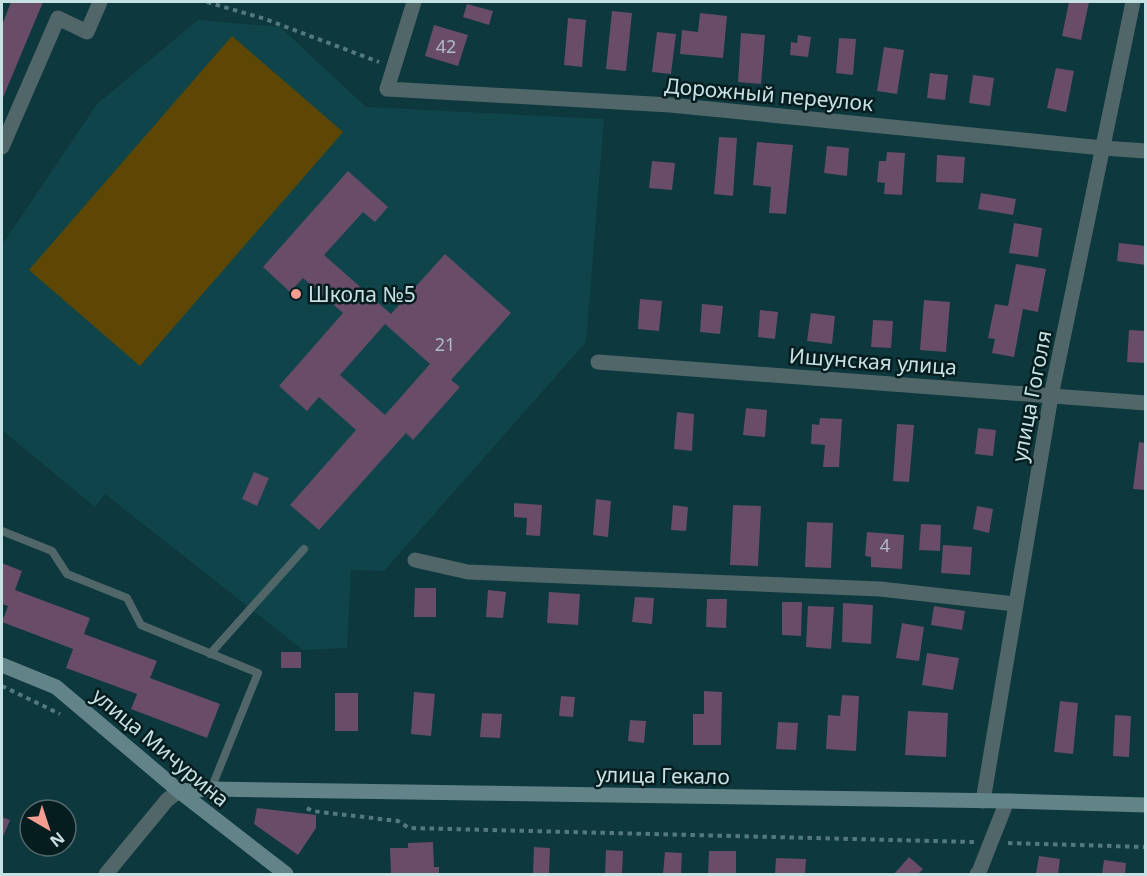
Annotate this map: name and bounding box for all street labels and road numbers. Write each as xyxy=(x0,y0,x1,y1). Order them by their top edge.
street label: Дорожный переулок xyxy=(663,71,875,117)
street label: улица Гоголя xyxy=(1005,328,1057,464)
street label: Ишунская улица xyxy=(788,341,958,381)
street label: улица Мичурина xyxy=(87,681,235,813)
street label: улица Гекало xyxy=(596,760,730,790)

